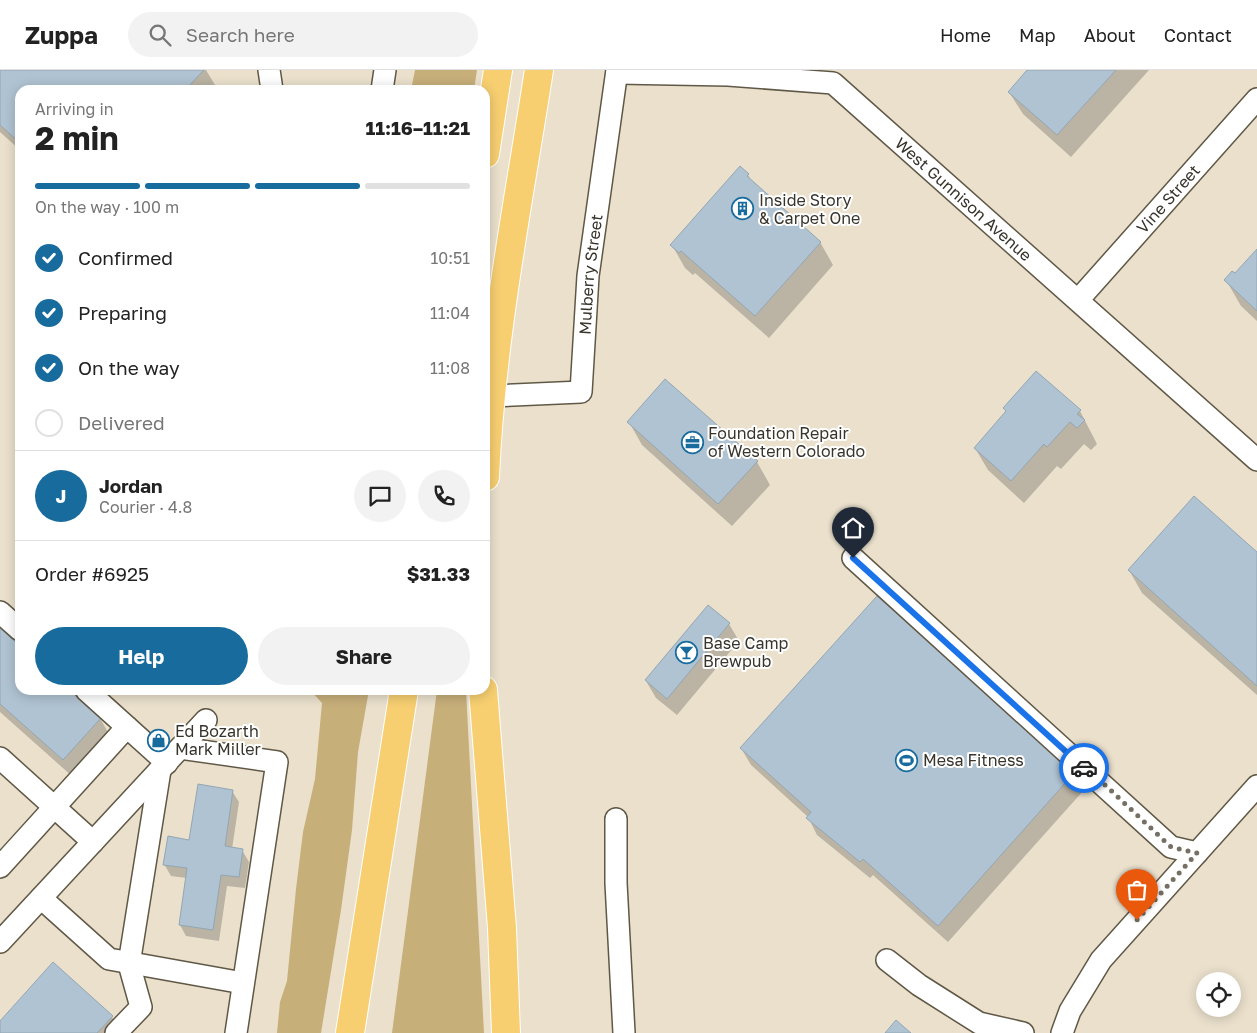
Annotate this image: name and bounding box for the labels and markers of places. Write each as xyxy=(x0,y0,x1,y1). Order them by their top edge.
place label: Inside Story & Carpet One xyxy=(759,190,860,228)
building icon: Inside Story & Carpet One xyxy=(731,197,755,221)
place label: Foundation Repair of Western Colorado xyxy=(708,423,865,461)
office icon: Foundation Repair of Western Colorado xyxy=(680,430,704,454)
pin xyxy=(832,507,874,558)
place label: Base Camp Brewpub xyxy=(703,633,789,671)
bar icon: Base Camp Brewpub xyxy=(675,640,699,664)
place label: Ed Bozarth Mark Miller xyxy=(175,721,261,759)
shop icon: Ed Bozarth Mark Miller xyxy=(147,728,171,752)
sports icon: Mesa Fitness xyxy=(895,748,919,772)
place label: Mesa Fitness xyxy=(923,750,1024,770)
pin xyxy=(1116,869,1158,920)

